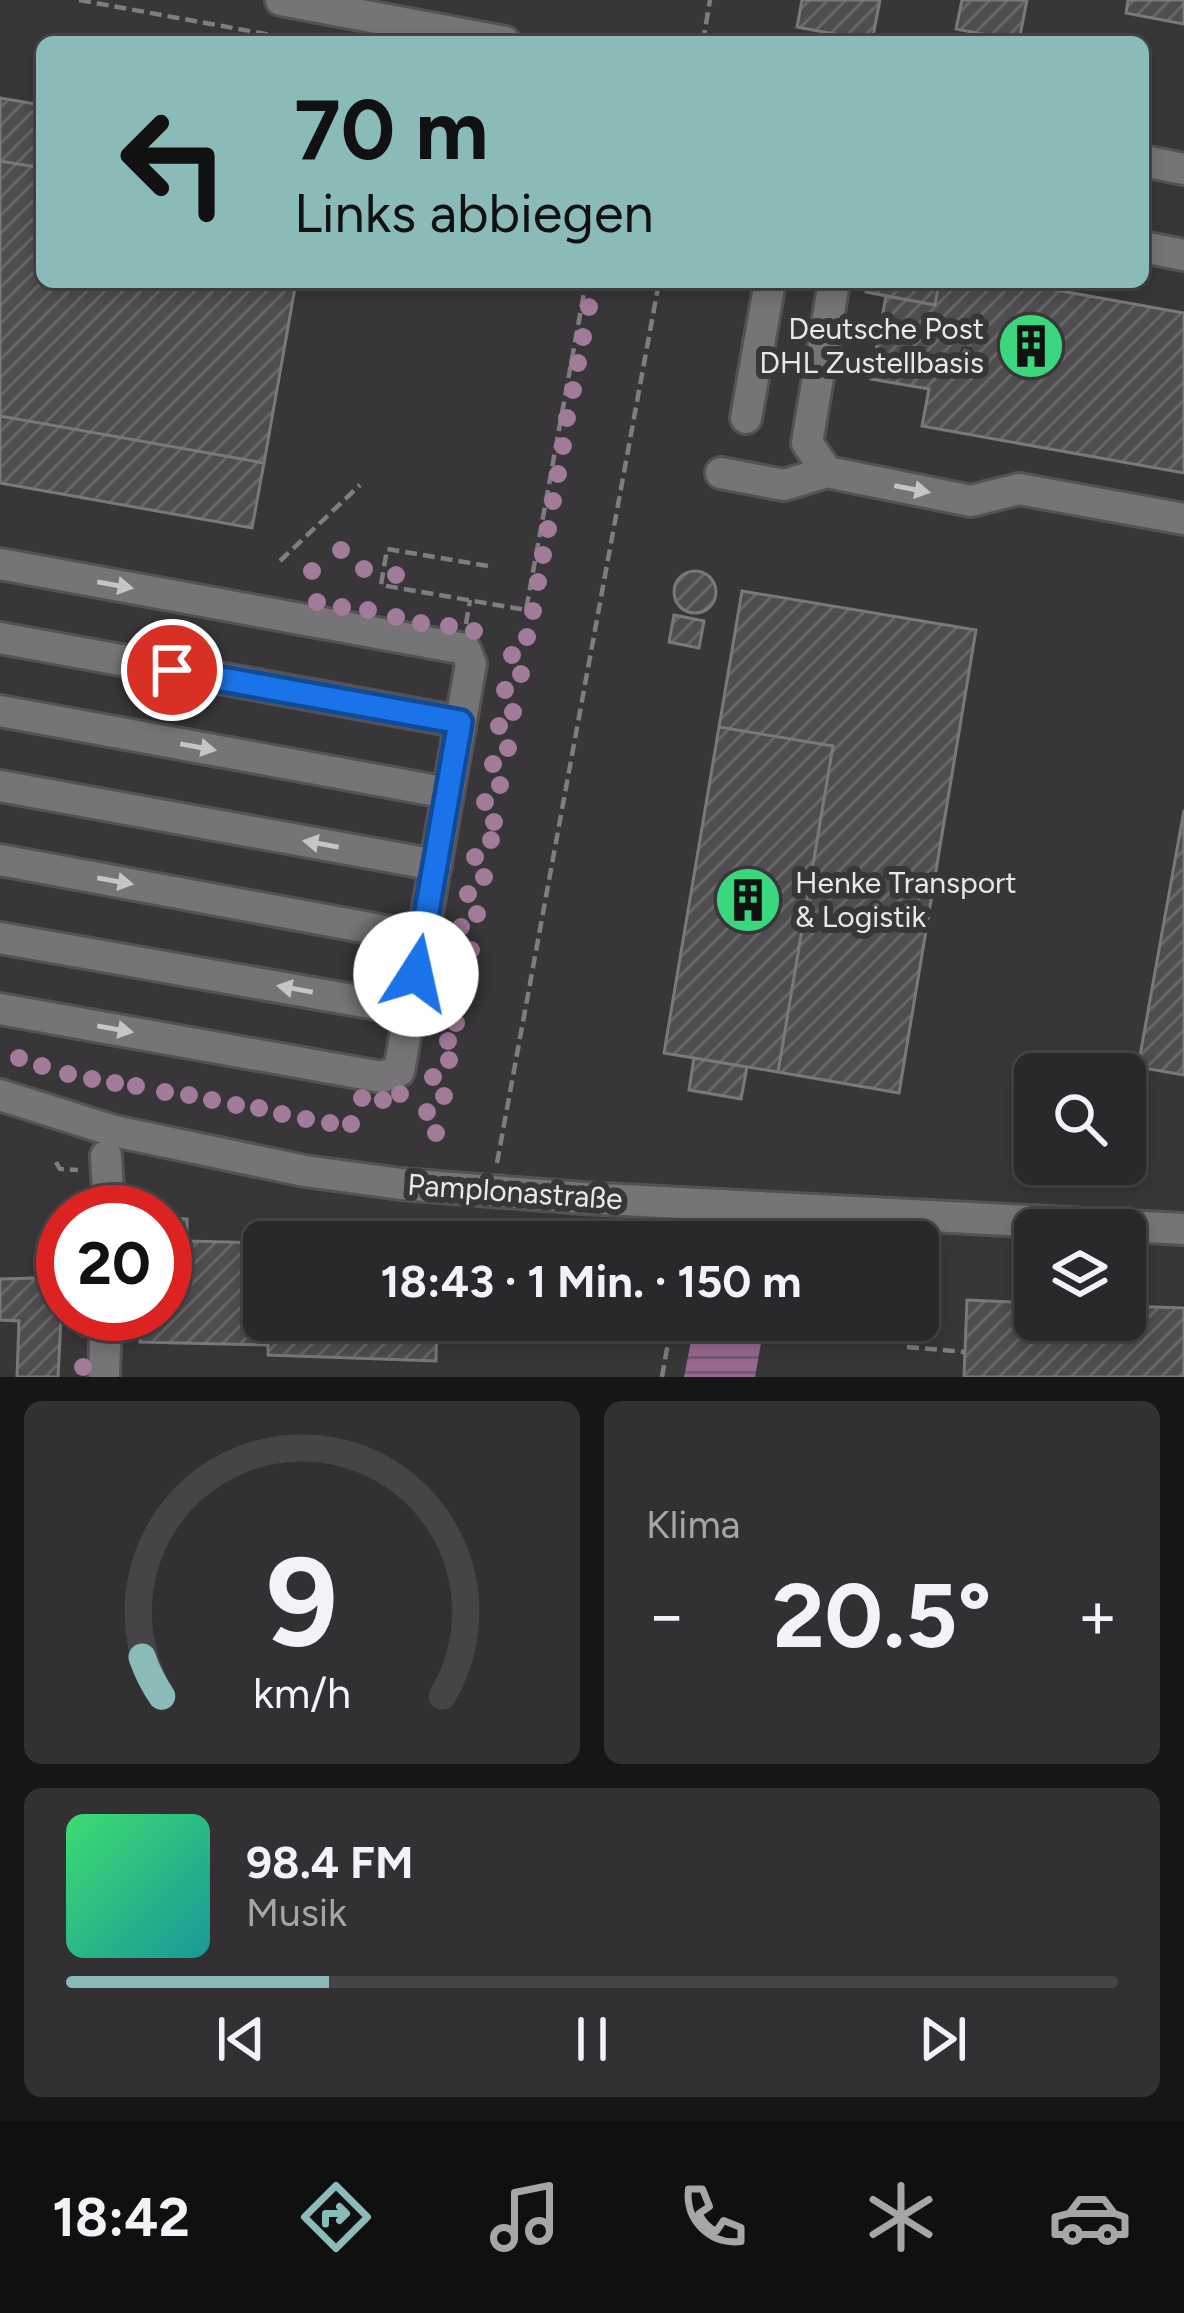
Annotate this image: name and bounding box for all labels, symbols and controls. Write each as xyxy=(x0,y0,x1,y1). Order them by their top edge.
text: 70 m xyxy=(294,79,488,180)
icon: left xyxy=(96,84,252,240)
text: Links abbiegen xyxy=(294,181,654,246)
place label: Deutsche Post DHL Zustellbasis xyxy=(759,310,984,381)
building icon: Deutsche Post DHL Zustellbasis xyxy=(996,311,1066,381)
one-way arrow xyxy=(893,480,931,499)
one-way arrow xyxy=(97,576,134,595)
pin xyxy=(121,619,223,721)
icon: arrive xyxy=(139,637,205,703)
one-way arrow xyxy=(179,738,217,757)
one-way arrow xyxy=(301,834,339,853)
place label: Henke Transport & Logistik xyxy=(795,864,1017,935)
building icon: Henke Transport & Logistik xyxy=(713,865,783,935)
one-way arrow xyxy=(97,872,134,891)
position arrow xyxy=(353,911,479,1037)
one-way arrow xyxy=(275,980,313,998)
one-way arrow xyxy=(97,1021,135,1039)
map controls xyxy=(1014,1053,1146,1341)
button: search xyxy=(1014,1053,1146,1185)
street label: Pamplonastraße xyxy=(406,1166,624,1217)
speed limit sign: 20 xyxy=(36,1185,192,1341)
button: layers xyxy=(1014,1209,1146,1341)
text: 18:43 · 1 Min. · 150 m xyxy=(381,1254,801,1308)
text: Klima xyxy=(646,1501,741,1548)
text: 9 xyxy=(266,1526,338,1676)
text: 20.5° xyxy=(772,1561,992,1670)
text: − xyxy=(646,1575,687,1655)
text: + xyxy=(1077,1575,1118,1655)
text: km/h xyxy=(253,1666,351,1718)
text: 98.4 FM xyxy=(246,1835,414,1889)
text: Musik xyxy=(246,1889,347,1936)
icon: previous xyxy=(208,2006,274,2072)
icon: pause xyxy=(559,2006,625,2072)
icon: next xyxy=(910,2006,976,2072)
icon: directions xyxy=(294,2175,378,2259)
icon: music xyxy=(483,2175,567,2259)
icon: phone xyxy=(671,2175,755,2259)
icon: climate xyxy=(859,2175,943,2259)
icon: car xyxy=(1048,2175,1132,2259)
text: 18:42 xyxy=(52,2185,190,2250)

